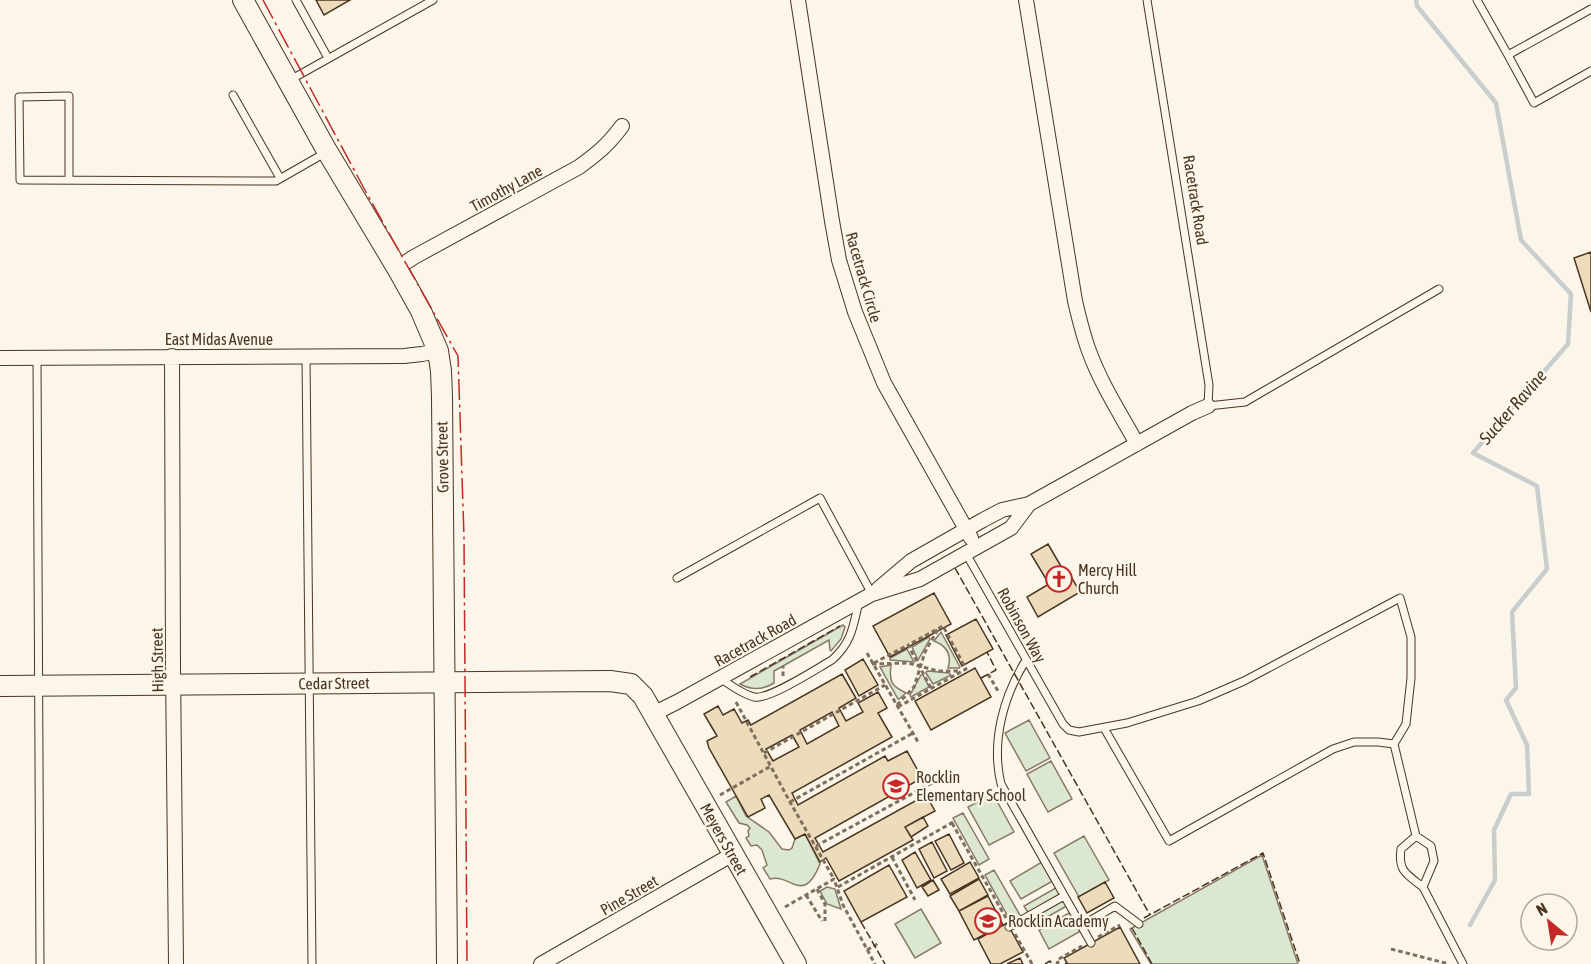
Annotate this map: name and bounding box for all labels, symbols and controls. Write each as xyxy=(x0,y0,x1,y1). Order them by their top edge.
street label: Racetrack Road xyxy=(1180,154,1212,246)
street label: Timothy Lane xyxy=(467,161,545,216)
street label: Racetrack Circle xyxy=(843,230,885,324)
street label: East Midas Avenue xyxy=(165,330,273,348)
water label: Sucker Ravine xyxy=(1474,365,1551,449)
street label: Grove Street xyxy=(432,421,452,493)
place label: Mercy Hill Church xyxy=(1078,561,1138,597)
church icon: Mercy Hill Church xyxy=(1044,564,1074,594)
street label: Robinson Way xyxy=(993,584,1050,666)
street label: Racetrack Road xyxy=(711,610,799,670)
street label: High Street xyxy=(147,627,168,693)
street label: Cedar Street xyxy=(298,673,370,693)
place label: Rocklin Elementary School xyxy=(916,768,1027,805)
school or university icon: Rocklin Elementary School xyxy=(881,771,911,801)
street label: Meyers Street xyxy=(696,800,751,879)
street label: Pine Street xyxy=(597,871,661,919)
north arrow xyxy=(1519,892,1579,952)
text: N xyxy=(1533,899,1550,919)
school or university icon: Rocklin Academy xyxy=(973,906,1003,936)
place label: Rocklin Academy xyxy=(1008,912,1109,931)

